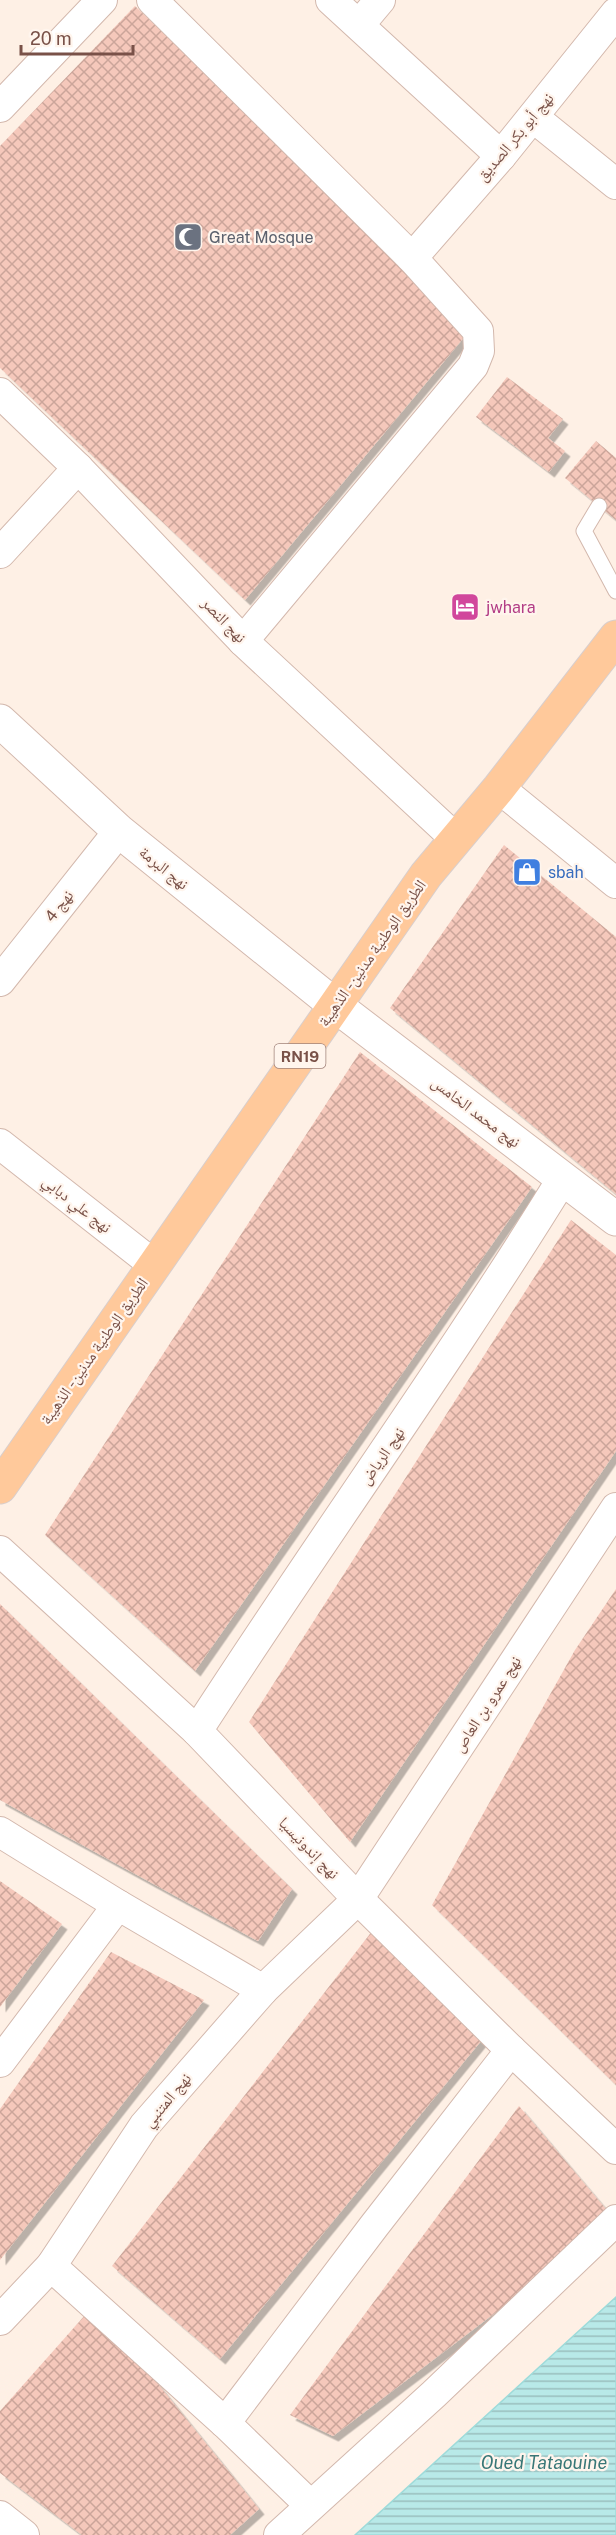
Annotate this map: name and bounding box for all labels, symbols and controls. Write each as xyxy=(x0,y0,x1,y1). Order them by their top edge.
scale bar xyxy=(21,18,134,56)
text: 20 m xyxy=(30,28,72,49)
street label: نهج أبو بكر الصديق xyxy=(472,89,558,186)
mosque icon: Great Mosque xyxy=(172,221,204,253)
place label: Great Mosque xyxy=(209,228,313,247)
hotel icon: jwhara xyxy=(449,591,481,623)
street label: نهج النصر xyxy=(196,593,250,647)
place label: jwhara xyxy=(485,598,536,617)
street label: نهج البرمة xyxy=(135,842,192,894)
shop icon: sbah xyxy=(511,856,543,888)
place label: sbah xyxy=(548,863,584,882)
street label: الطريق الوطنية مدنين - الذهيبة xyxy=(314,876,431,1031)
street label: نهج 4 xyxy=(41,886,78,926)
road number: RN19 xyxy=(274,1044,326,1068)
street label: نهج محمد الخامس xyxy=(427,1072,524,1152)
street label: نهج علي دبابي xyxy=(37,1171,115,1239)
street label: الطريق الوطنية مدنين - الذهيبة xyxy=(36,1274,153,1429)
street label: نهج الرياض xyxy=(355,1424,409,1489)
street label: نهج عمرو بن العاص xyxy=(449,1652,526,1756)
street label: نهج إندونيسيا xyxy=(274,1813,343,1884)
street label: نهج المتنبي xyxy=(139,2069,198,2133)
water label: Oued Tataouine xyxy=(481,2452,607,2473)

